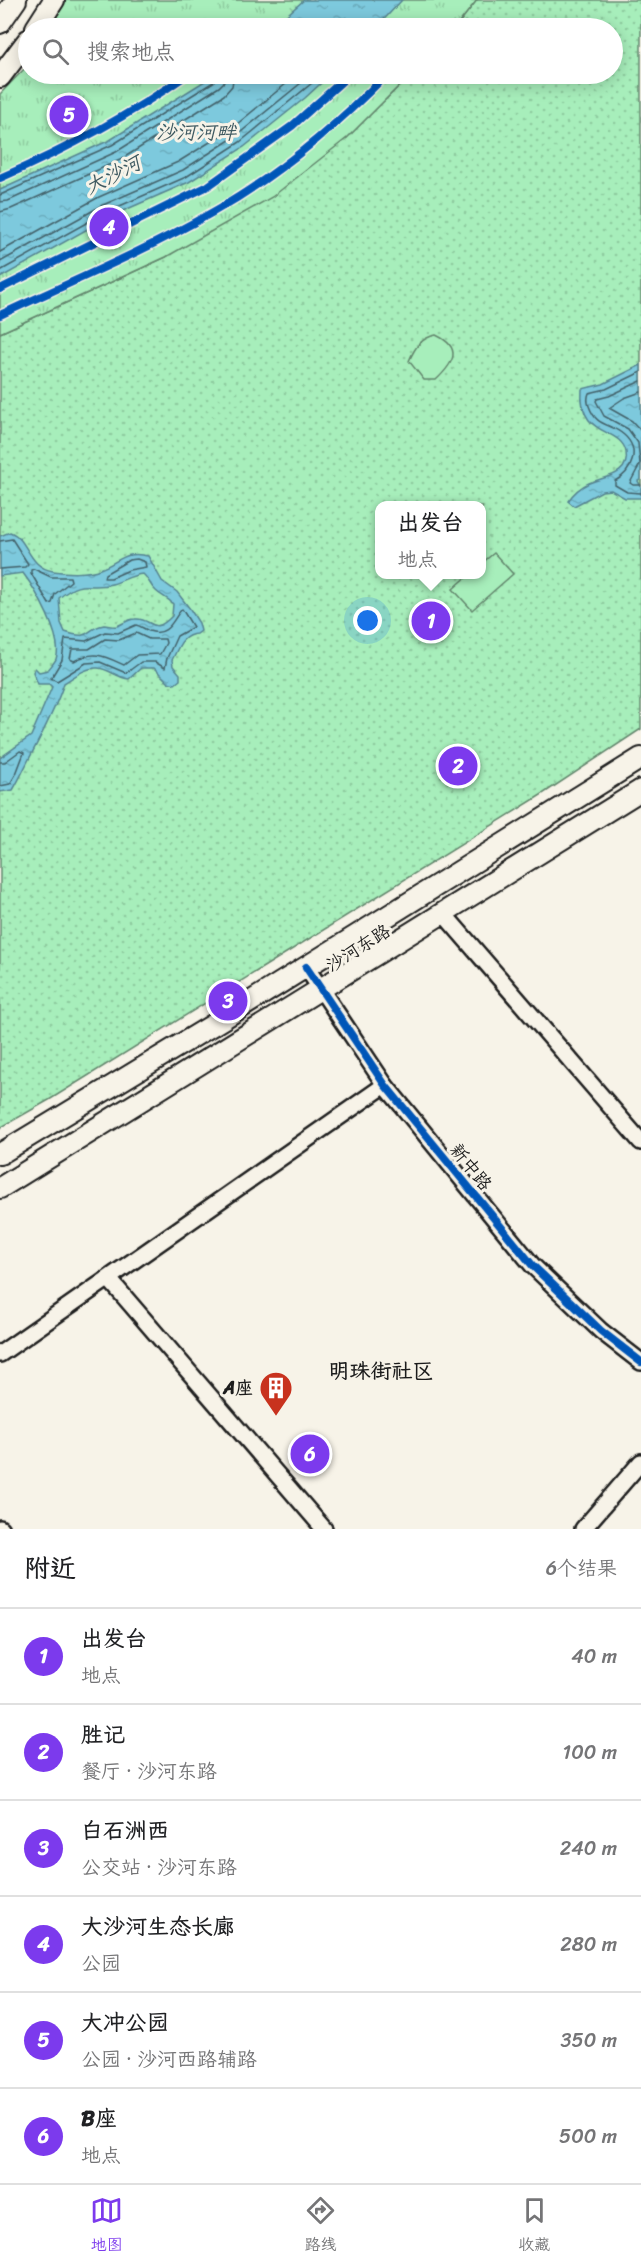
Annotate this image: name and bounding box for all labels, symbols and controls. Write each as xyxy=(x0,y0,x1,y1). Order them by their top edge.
search box xyxy=(18,18,623,84)
text: 搜索地点 xyxy=(87,32,175,71)
icon: search xyxy=(39,35,72,68)
pin: 5 xyxy=(50,92,88,138)
water label: 沙河河畔 xyxy=(156,115,237,150)
water label: 大沙河 xyxy=(78,144,150,204)
pin: 4 xyxy=(90,204,128,250)
popup xyxy=(375,501,486,579)
text: 出发台 xyxy=(397,503,464,542)
text: 地点 xyxy=(397,542,437,577)
pin: 1 xyxy=(412,598,450,644)
your location xyxy=(353,606,382,635)
pin: 2 xyxy=(438,744,478,789)
street label: 沙河东路 xyxy=(319,915,397,981)
pin: 3 xyxy=(208,978,248,1024)
street label: 新中路 xyxy=(442,1136,500,1198)
district label: 明珠街社区 xyxy=(329,1352,434,1390)
building icon: A座 xyxy=(258,1370,294,1417)
place label: A座 xyxy=(222,1372,253,1404)
pin: 6 xyxy=(290,1432,330,1476)
text: 附近 xyxy=(24,1545,76,1591)
text: 6个结果 xyxy=(546,1551,617,1586)
text: 出发台 xyxy=(81,1619,147,1658)
text: 1 xyxy=(39,1639,48,1674)
text: 40 m xyxy=(571,1639,617,1674)
text: 地点 xyxy=(81,1658,121,1693)
text: 胜记 xyxy=(81,1715,125,1754)
text: 2 xyxy=(38,1735,49,1770)
text: 100 m xyxy=(563,1735,617,1770)
text: 餐厅 · 沙河东路 xyxy=(81,1754,217,1789)
text: 白石洲西 xyxy=(81,1811,169,1850)
text: 3 xyxy=(38,1831,49,1866)
text: 240 m xyxy=(560,1831,617,1866)
text: 公交站 · 沙河东路 xyxy=(81,1850,237,1885)
text: 大沙河生态长廊 xyxy=(81,1907,235,1946)
text: 4 xyxy=(37,1927,50,1962)
text: 280 m xyxy=(560,1927,617,1962)
text: 公园 xyxy=(81,1946,121,1981)
text: 大冲公园 xyxy=(81,2003,169,2042)
text: 5 xyxy=(37,2023,50,2058)
text: 350 m xyxy=(561,2023,617,2058)
text: 公园 · 沙河西路辅路 xyxy=(81,2042,257,2077)
text: B座 xyxy=(81,2099,117,2138)
text: 6 xyxy=(38,2119,49,2154)
text: 500 m xyxy=(559,2119,617,2154)
text: 地点 xyxy=(81,2138,121,2173)
tab: 地图 xyxy=(90,2194,123,2259)
tab: 路线 xyxy=(304,2194,337,2259)
tab: 收藏 xyxy=(518,2194,551,2259)

